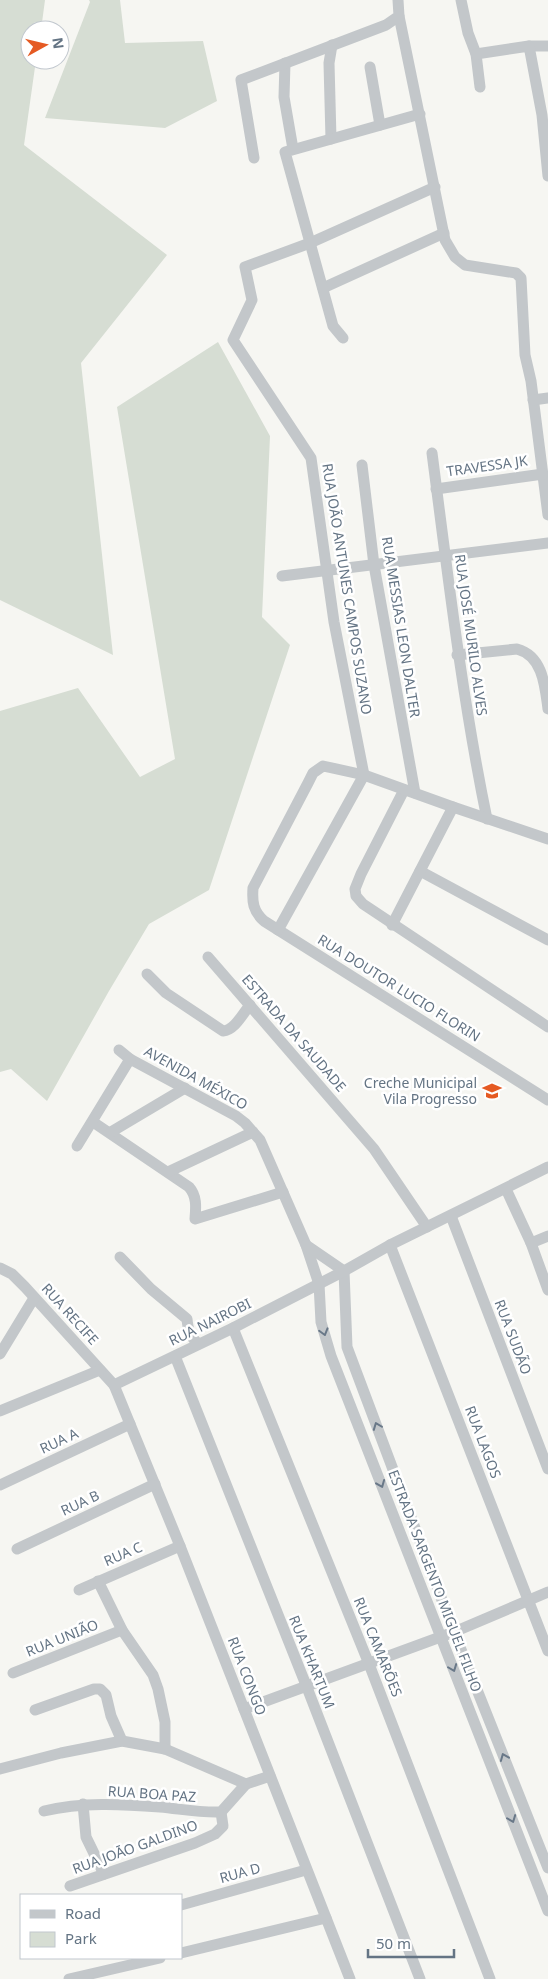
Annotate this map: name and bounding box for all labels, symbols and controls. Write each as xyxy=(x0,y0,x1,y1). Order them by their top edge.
north arrow xyxy=(20,20,70,70)
text: N xyxy=(48,36,69,50)
street label: TRAVESSA JK xyxy=(445,450,529,481)
street label: RUA JOÃO ANTUNES CAMPOS SUZANO xyxy=(318,462,377,716)
street label: RUA MESSIAS LEON DALTER xyxy=(378,535,425,719)
street label: RUA JOSÉ MURILO ALVES xyxy=(451,553,492,717)
street label: RUA DOUTOR LUCIO FLORIN xyxy=(314,930,484,1046)
street label: ESTRADA DA SAUDADE xyxy=(238,970,351,1095)
street label: AVENIDA MÉXICO xyxy=(141,1041,251,1114)
place label: Creche Municipal Vila Progresso xyxy=(364,1073,477,1108)
school or university icon: Creche Municipal Vila Progresso xyxy=(481,1080,503,1102)
street label: RUA RECIFE xyxy=(38,1279,103,1348)
street label: RUA NAIROBI xyxy=(166,1293,254,1350)
street label: RUA SUDÃO xyxy=(490,1297,536,1377)
one-way arrow xyxy=(318,1327,328,1335)
street label: RUA LAGOS xyxy=(461,1403,506,1481)
one-way arrow xyxy=(373,1422,383,1431)
street label: RUA A xyxy=(36,1423,81,1458)
street label: ESTRADA SARGENTO MIGUEL FILHO xyxy=(384,1467,487,1695)
one-way arrow xyxy=(375,1479,385,1488)
street label: RUA B xyxy=(57,1485,102,1520)
street label: RUA C xyxy=(101,1537,145,1570)
street label: RUA CAMARÕES xyxy=(350,1594,407,1700)
street label: RUA KHARTUM xyxy=(285,1612,340,1711)
street label: RUA UNIÃO xyxy=(23,1614,101,1661)
street label: RUA CONGO xyxy=(224,1634,271,1718)
one-way arrow xyxy=(447,1663,457,1672)
one-way arrow xyxy=(500,1753,510,1762)
street label: RUA BOA PAZ xyxy=(107,1781,197,1806)
one-way arrow xyxy=(506,1814,516,1823)
street label: RUA JOĀO GALDINO xyxy=(70,1815,200,1878)
street label: RUA D xyxy=(217,1858,262,1887)
legend xyxy=(20,1894,182,1959)
text: Road xyxy=(65,1903,101,1923)
scale bar xyxy=(368,1926,454,1958)
text: Park xyxy=(65,1928,97,1948)
text: 50 m xyxy=(376,1933,411,1953)

